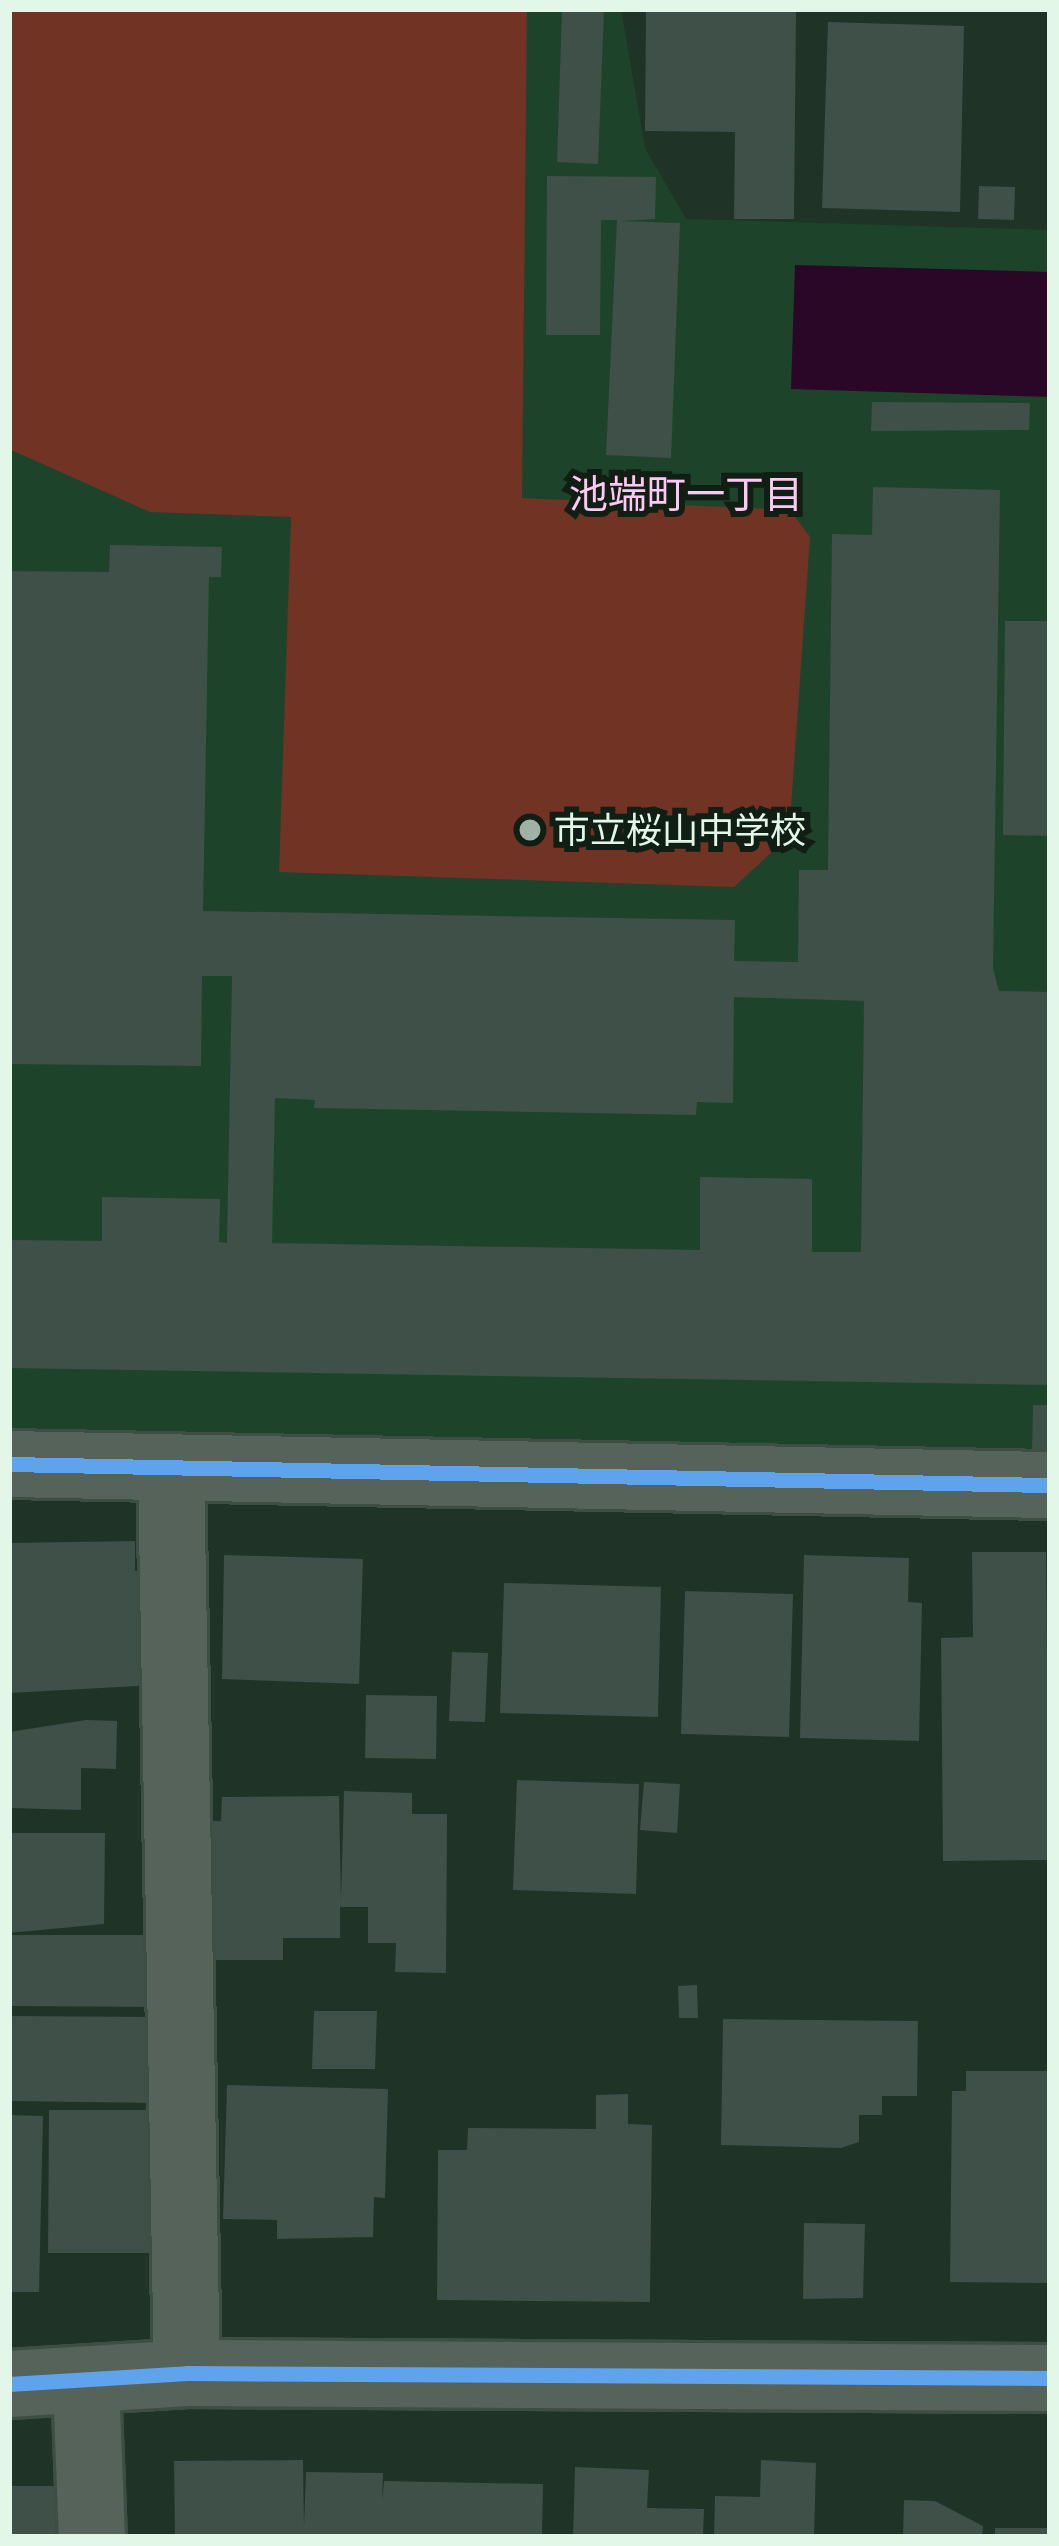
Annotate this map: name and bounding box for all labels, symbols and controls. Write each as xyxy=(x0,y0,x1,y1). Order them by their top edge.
district label: 池端町一丁目 xyxy=(569,471,803,517)
place label: 市立桜山中学校 xyxy=(554,808,806,852)
marker: 市立桜山中学校 xyxy=(517,817,543,843)

